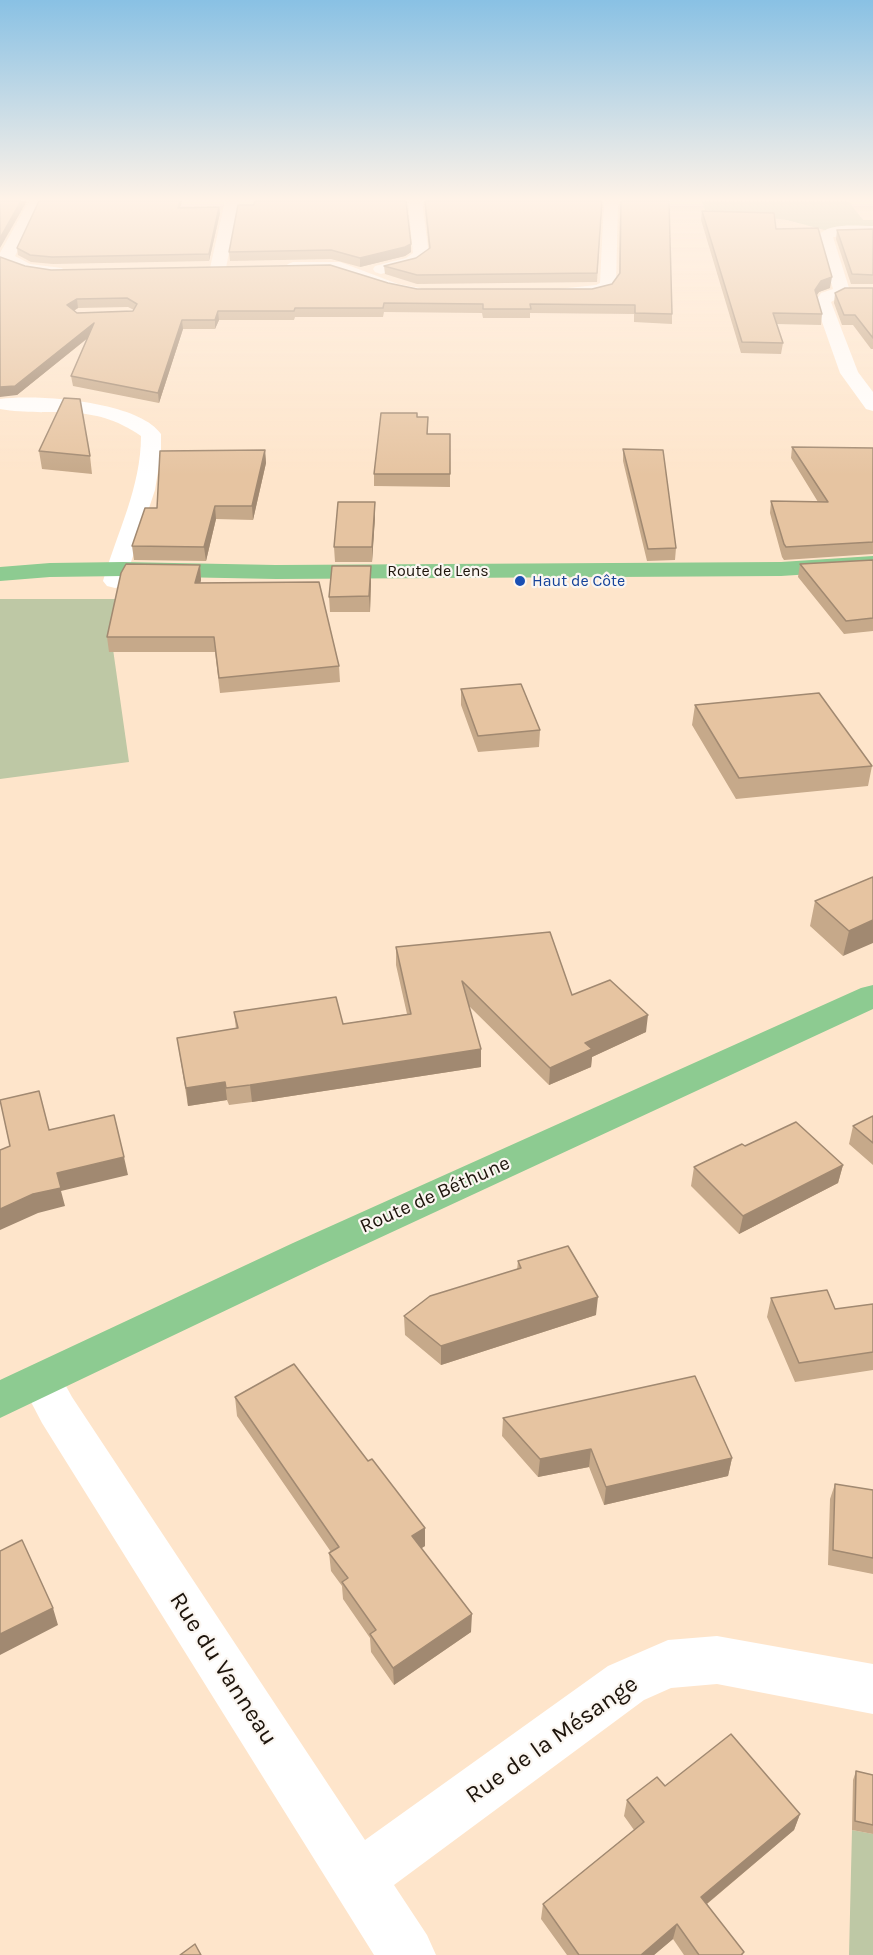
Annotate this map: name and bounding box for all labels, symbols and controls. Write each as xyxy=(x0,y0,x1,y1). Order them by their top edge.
street label: Route de Lens xyxy=(387,561,489,581)
place label: Haut de Côte xyxy=(532,571,625,591)
marker: Haut de Côte xyxy=(513,574,527,588)
street label: Route de Béthune xyxy=(356,1151,514,1239)
street label: Rue du Vanneau xyxy=(163,1587,283,1751)
street label: Rue de la Mésange xyxy=(460,1670,644,1810)

